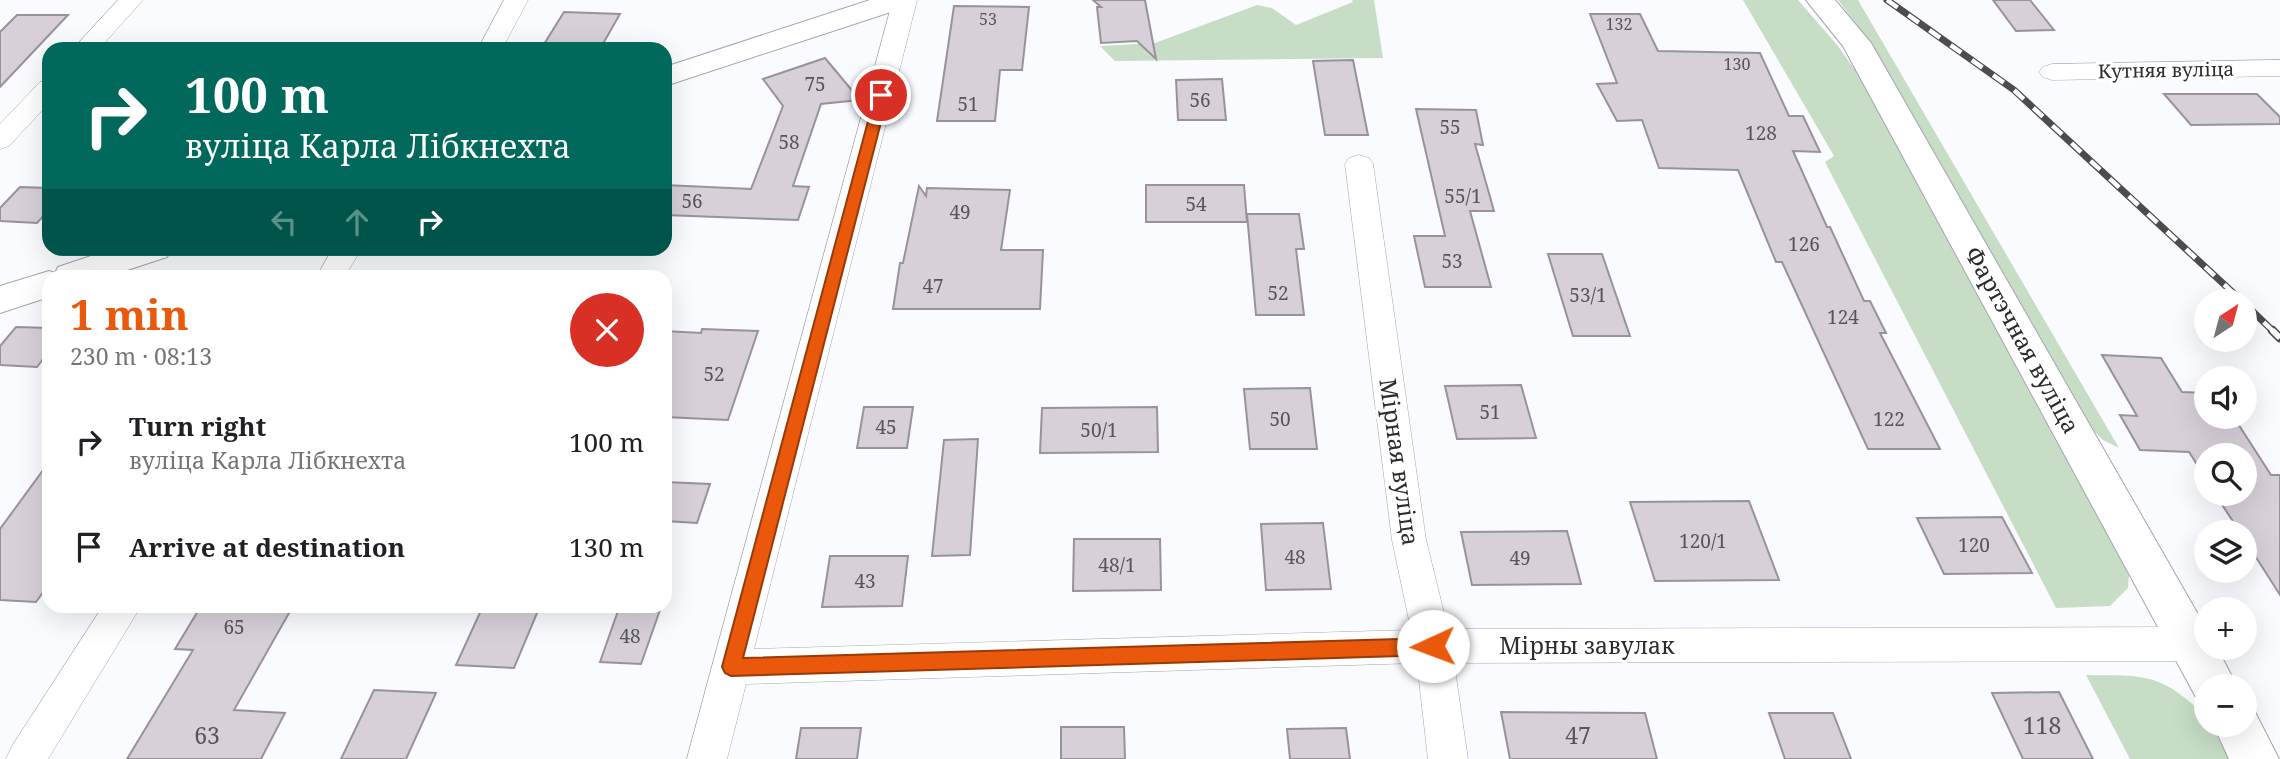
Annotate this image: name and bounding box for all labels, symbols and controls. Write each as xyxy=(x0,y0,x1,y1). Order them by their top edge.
house number: 53 xyxy=(979,8,997,30)
house number: 132 xyxy=(1606,13,1632,35)
house number: 130 xyxy=(1724,53,1750,75)
street label: Кутняя вуліца xyxy=(2098,56,2234,84)
text: 100 m xyxy=(185,61,329,127)
pin xyxy=(851,65,911,125)
icon: right xyxy=(70,70,161,161)
house number: 75 xyxy=(804,71,826,97)
icon: arrive xyxy=(862,76,900,114)
house number: 56 xyxy=(1189,87,1211,113)
house number: 51 xyxy=(957,91,979,117)
house number: 55 xyxy=(1439,114,1461,140)
house number: 128 xyxy=(1745,120,1777,146)
text: вуліца Карла Лібкнехта xyxy=(185,124,571,167)
house number: 58 xyxy=(778,129,800,155)
house number: 55/1 xyxy=(1444,183,1482,209)
house number: 56 xyxy=(681,188,703,214)
house number: 54 xyxy=(1185,191,1207,217)
house number: 49 xyxy=(949,199,971,225)
icon: left xyxy=(265,203,303,241)
icon: ahead xyxy=(338,203,376,241)
icon: right xyxy=(411,203,449,241)
house number: 126 xyxy=(1788,231,1820,257)
street label: Фартэчная вуліца xyxy=(1958,240,2088,439)
house number: 53 xyxy=(1441,248,1463,274)
house number: 47 xyxy=(922,273,944,299)
house number: 52 xyxy=(1267,280,1289,306)
house number: 53/1 xyxy=(1569,282,1607,308)
text: 1 min xyxy=(70,285,189,342)
north arrow xyxy=(2194,289,2258,352)
map controls xyxy=(2194,289,2257,737)
button: close xyxy=(570,293,644,367)
house number: 124 xyxy=(1827,304,1859,330)
text: 230 m · 08:13 xyxy=(70,340,212,372)
house number: 52 xyxy=(703,361,725,387)
button: sound xyxy=(2194,366,2257,429)
street label: Мірная вуліца xyxy=(1372,376,1428,547)
house number: 51 xyxy=(1479,399,1501,425)
house number: 50 xyxy=(1269,406,1291,432)
house number: 122 xyxy=(1873,406,1905,432)
text: Turn right xyxy=(129,408,266,444)
house number: 45 xyxy=(875,414,897,440)
house number: 50/1 xyxy=(1080,417,1118,443)
icon: right xyxy=(70,423,108,461)
text: 100 m xyxy=(569,424,644,460)
button: search xyxy=(2194,443,2257,506)
text: вуліца Карла Лібкнехта xyxy=(129,444,406,476)
button: layers xyxy=(2194,520,2257,583)
icon: arrive xyxy=(70,528,108,566)
house number: 120/1 xyxy=(1679,528,1727,554)
text: Arrive at destination xyxy=(129,529,405,565)
text: 130 m xyxy=(569,529,644,565)
house number: 120 xyxy=(1958,532,1990,558)
house number: 48 xyxy=(1284,544,1306,570)
house number: 49 xyxy=(1509,545,1531,571)
house number: 48/1 xyxy=(1098,552,1136,578)
house number: 43 xyxy=(854,568,876,594)
button: + xyxy=(2194,597,2257,660)
position arrow xyxy=(1396,609,1470,683)
house number: 65 xyxy=(223,614,245,640)
house number: 48 xyxy=(619,623,641,649)
street label: Мірны завулак xyxy=(1499,629,1675,661)
button: − xyxy=(2194,674,2257,737)
house number: 118 xyxy=(2023,709,2061,741)
house number: 63 xyxy=(194,719,220,751)
house number: 47 xyxy=(1565,719,1591,751)

